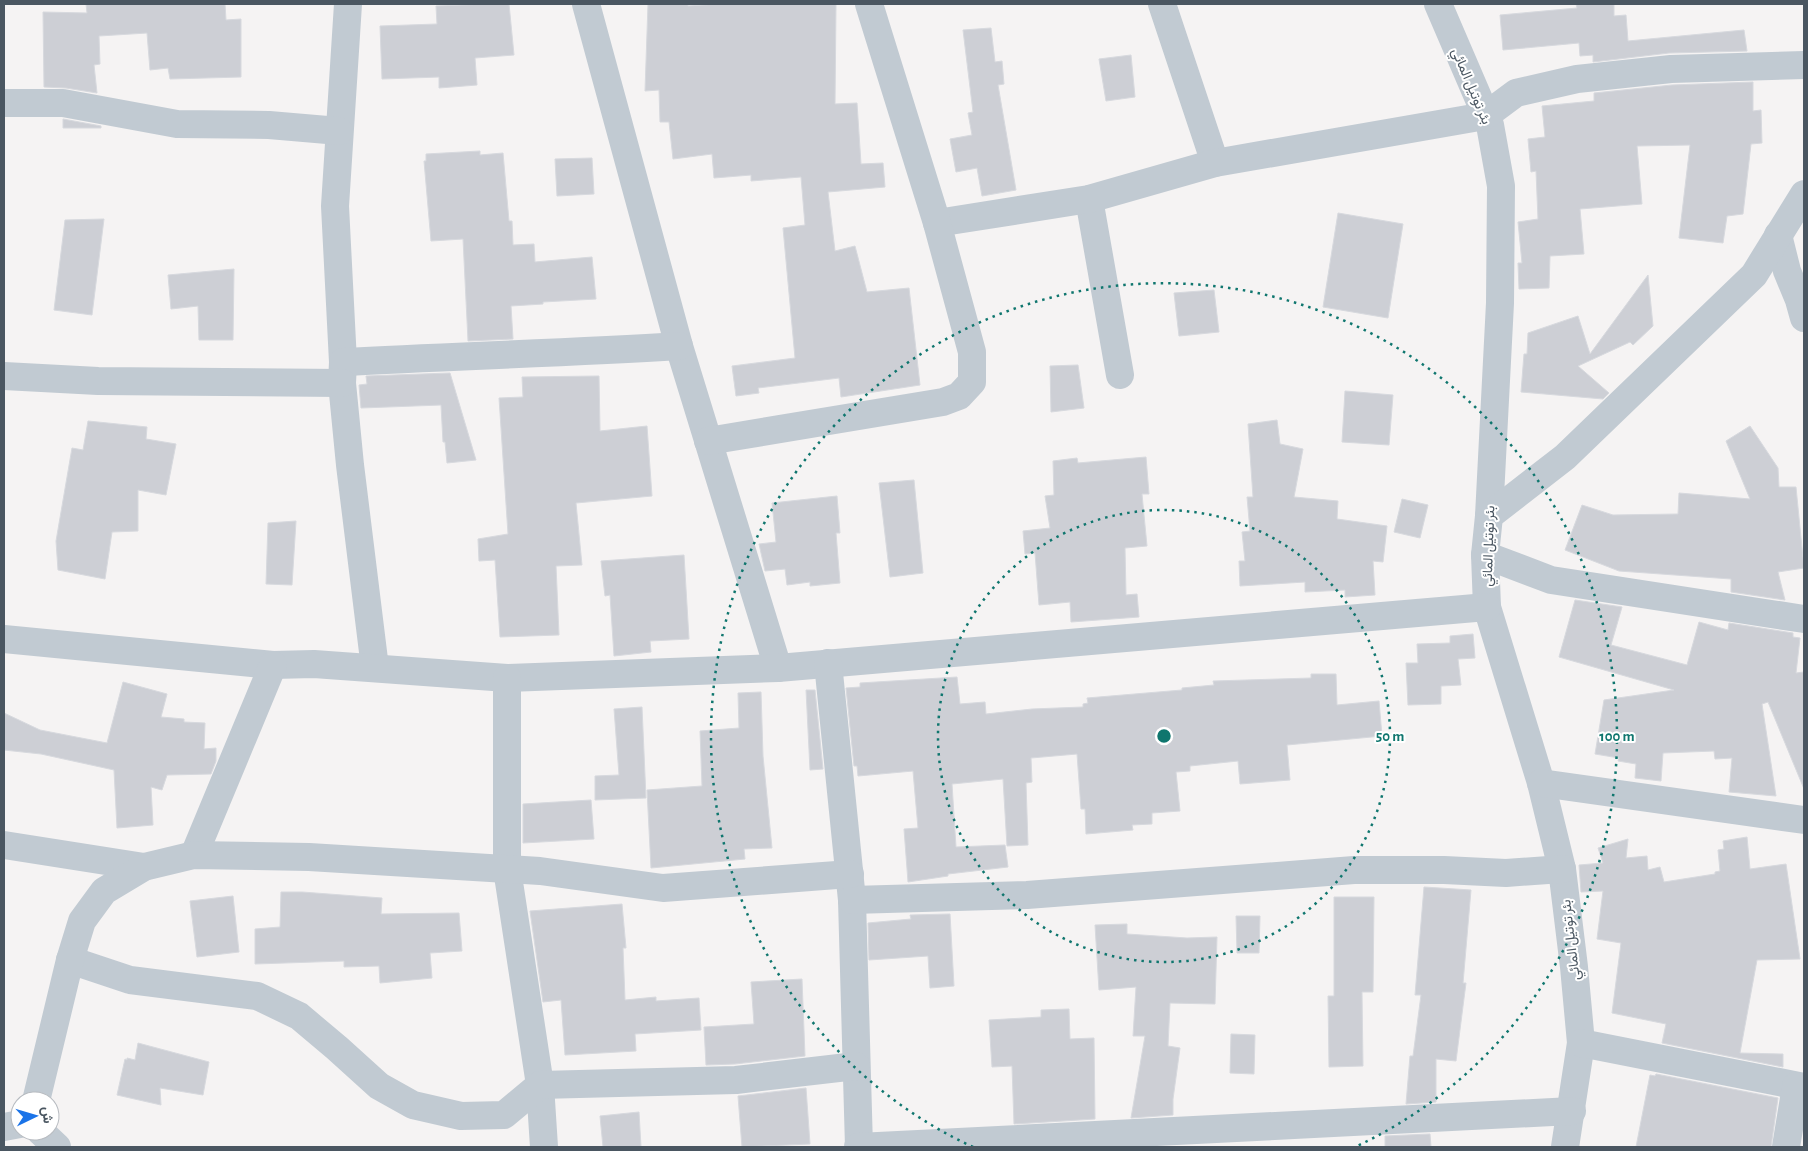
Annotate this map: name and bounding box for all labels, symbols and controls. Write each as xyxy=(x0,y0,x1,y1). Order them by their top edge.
street label: بئر توتيل المائي xyxy=(1445,46,1493,128)
street label: بئر توتيل المائي xyxy=(1481,505,1501,587)
centre of rings xyxy=(1155,727,1173,745)
text: 50 m xyxy=(1376,729,1404,744)
text: 100 m xyxy=(1599,729,1635,744)
street label: بئر توتيل المائي xyxy=(1559,898,1587,981)
north arrow xyxy=(10,1091,60,1141)
text: ش xyxy=(38,1106,55,1124)

